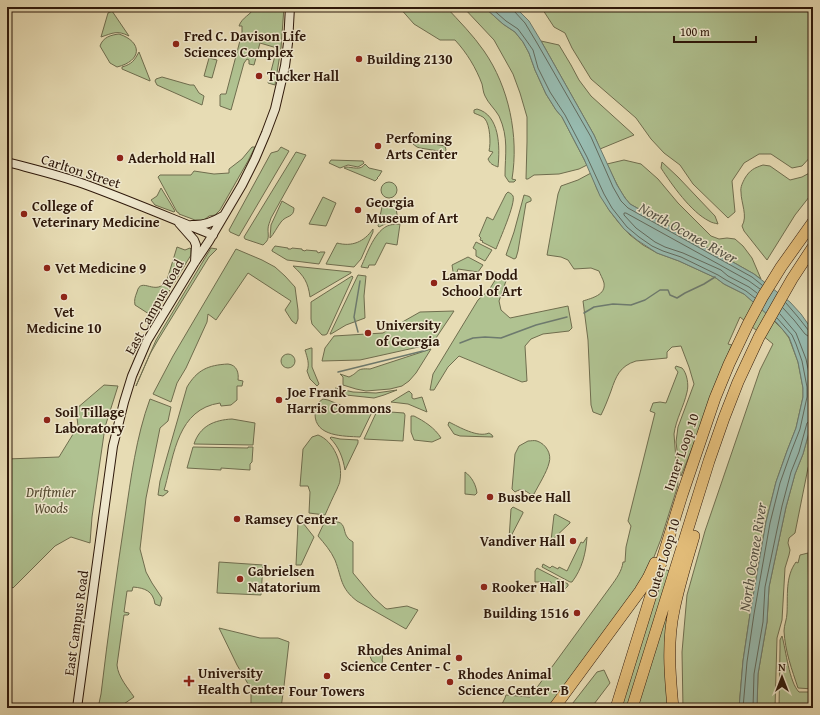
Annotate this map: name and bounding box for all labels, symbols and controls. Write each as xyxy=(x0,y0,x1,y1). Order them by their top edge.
scale bar xyxy=(674,18,756,44)
text: 100 m xyxy=(680,23,710,40)
place label: Fred C. Davison Life Sciences Complex xyxy=(184,26,306,62)
marker: Fred C. Davison Life Sciences Complex xyxy=(171,39,181,49)
place label: Building 2130 xyxy=(367,49,452,69)
marker: Building 2130 xyxy=(354,54,364,64)
place label: Tucker Hall xyxy=(267,66,340,86)
marker: Tucker Hall xyxy=(254,71,264,81)
place label: Perfoming Arts Center xyxy=(386,128,458,164)
marker: Perfoming Arts Center xyxy=(373,141,383,151)
place label: Aderhold Hall xyxy=(128,148,216,168)
street label: Carlton Street xyxy=(39,149,123,193)
marker: Aderhold Hall xyxy=(115,153,125,163)
place label: Georgia Museum of Art xyxy=(366,192,459,228)
place label: College of Veterinary Medicine xyxy=(32,196,160,232)
water label: North Oconee River xyxy=(635,197,742,269)
marker: Georgia Museum of Art xyxy=(353,205,363,215)
marker: College of Veterinary Medicine xyxy=(19,209,29,219)
street label: East Campus Road xyxy=(120,255,189,358)
place label: Vet Medicine 9 xyxy=(55,258,146,278)
marker: Vet Medicine 9 xyxy=(42,263,52,273)
place label: Lamar Dodd School of Art xyxy=(442,265,523,301)
marker: Lamar Dodd School of Art xyxy=(429,278,439,288)
marker: Vet Medicine 10 xyxy=(59,292,69,302)
place label: Vet Medicine 10 xyxy=(27,302,101,338)
place label: University of Georgia xyxy=(376,315,442,351)
marker: University of Georgia xyxy=(363,328,373,338)
place label: Joe Frank Harris Commons xyxy=(285,382,391,418)
marker: Joe Frank Harris Commons xyxy=(274,395,284,405)
place label: Soil Tillage Laboratory xyxy=(55,402,125,438)
street label: Inner Loop 10 xyxy=(658,410,704,493)
marker: Soil Tillage Laboratory xyxy=(42,415,52,425)
park label: Driftmier Woods xyxy=(25,482,77,518)
place label: Busbee Hall xyxy=(498,487,571,507)
marker: Busbee Hall xyxy=(485,492,495,502)
water label: North Oconee River xyxy=(734,500,772,613)
place label: Ramsey Center xyxy=(245,509,338,529)
marker: Ramsey Center xyxy=(232,514,242,524)
street label: Outer Loop 10 xyxy=(641,516,685,600)
place label: Vandiver Hall xyxy=(480,531,566,551)
marker: Vandiver Hall xyxy=(568,536,578,546)
place label: Gabrielsen Natatorium xyxy=(248,561,321,597)
street label: East Campus Road xyxy=(59,569,93,677)
marker: Gabrielsen Natatorium xyxy=(235,574,245,584)
place label: Rooker Hall xyxy=(492,577,566,597)
marker: Rooker Hall xyxy=(479,582,489,592)
place label: Building 1516 xyxy=(484,603,569,623)
marker: Building 1516 xyxy=(572,608,582,618)
place label: Rhodes Animal Science Center - C xyxy=(340,640,452,676)
marker: Rhodes Animal Science Center - C xyxy=(454,653,464,663)
north arrow xyxy=(762,657,802,697)
text: N xyxy=(778,659,786,675)
place label: University Health Center xyxy=(198,663,285,699)
place label: Rhodes Animal Science Center - B xyxy=(458,664,569,700)
marker: Four Towers xyxy=(322,671,332,681)
marker: University Health Center xyxy=(183,675,195,687)
marker: Rhodes Animal Science Center - B xyxy=(445,677,455,687)
place label: Four Towers xyxy=(289,681,365,701)

